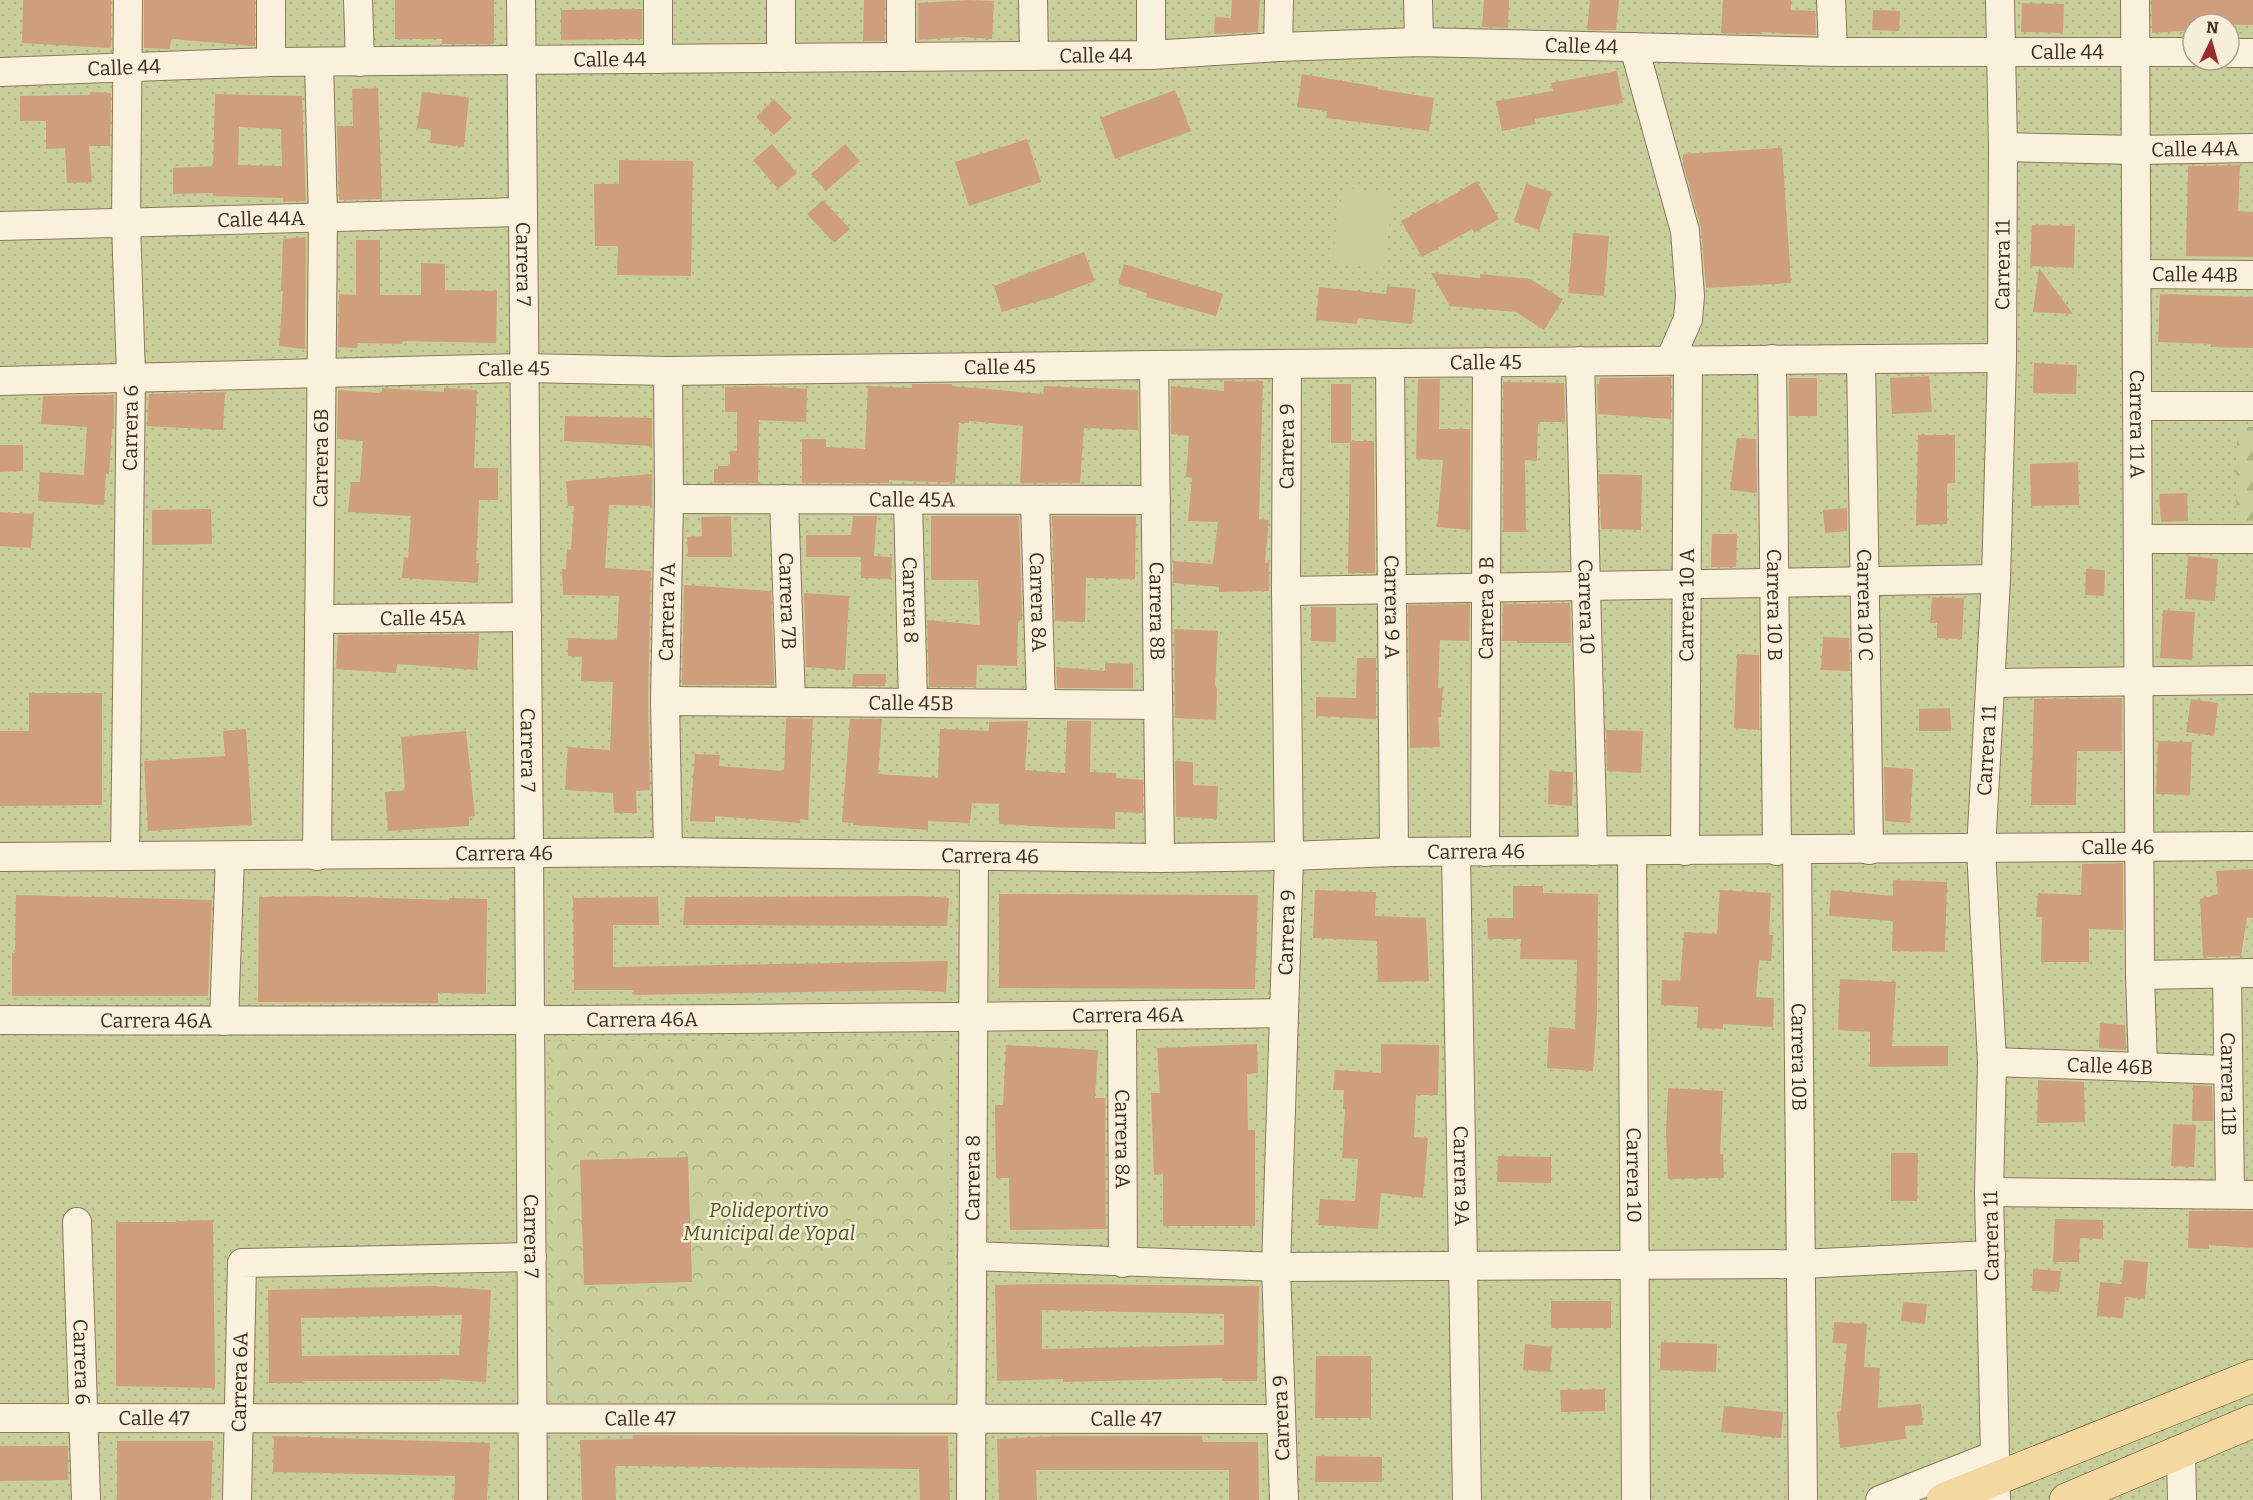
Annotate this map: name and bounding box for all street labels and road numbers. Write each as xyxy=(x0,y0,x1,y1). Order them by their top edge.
street label: Calle 44 xyxy=(1544,33,1619,59)
street label: Calle 44 xyxy=(2031,40,2104,64)
street label: Calle 44 xyxy=(1059,43,1133,68)
street label: Calle 44 xyxy=(573,47,647,72)
street label: Calle 44 xyxy=(87,54,161,81)
street label: Calle 44A xyxy=(2151,136,2240,162)
street label: Calle 44A xyxy=(217,206,306,232)
street label: Carrera 11 xyxy=(1990,219,2015,310)
street label: Carrera 7 xyxy=(511,222,536,306)
street label: Calle 44B xyxy=(2152,262,2238,287)
street label: Calle 45 xyxy=(1450,350,1522,375)
street label: Calle 45 xyxy=(963,354,1036,379)
street label: Calle 45 xyxy=(477,356,550,381)
street label: Carrera 11 A xyxy=(2125,369,2149,479)
street label: Carrera 6 xyxy=(118,385,143,471)
street label: Carrera 9 xyxy=(1274,403,1299,490)
street label: Carrera 6B xyxy=(308,408,333,508)
street label: Calle 45A xyxy=(869,487,956,512)
street label: Carrera 10 A xyxy=(1674,547,1699,662)
street label: Carrera 10 B xyxy=(1762,549,1787,661)
street label: Carrera 10 C xyxy=(1852,549,1878,661)
street label: Carrera 7B xyxy=(774,552,801,650)
street label: Carrera 8A xyxy=(1025,552,1051,653)
street label: Carrera 9 A xyxy=(1380,555,1404,660)
street label: Carrera 8 xyxy=(897,556,924,644)
street label: Carrera 9 B xyxy=(1474,556,1498,660)
street label: Carrera 10 xyxy=(1573,559,1600,655)
street label: Carrera 8B xyxy=(1144,561,1170,661)
street label: Carrera 7A xyxy=(654,562,680,662)
street label: Calle 45A xyxy=(380,606,467,630)
street label: Calle 45B xyxy=(868,691,954,715)
street label: Carrera 11 xyxy=(1972,705,2001,797)
street label: Carrera 7 xyxy=(516,708,540,792)
street label: Calle 46 xyxy=(2081,835,2155,859)
street label: Carrera 46 xyxy=(1427,839,1525,864)
street label: Carrera 46 xyxy=(455,841,553,866)
street label: Carrera 46 xyxy=(941,843,1039,869)
street label: Carrera 9 xyxy=(1273,889,1300,976)
street label: Carrera 46A xyxy=(1072,1002,1185,1028)
street label: Carrera 10B xyxy=(1786,1003,1811,1111)
street label: Carrera 46A xyxy=(586,1007,699,1032)
street label: Carrera 46A xyxy=(100,1008,213,1033)
street label: Carrera 11B xyxy=(2216,1032,2241,1136)
street label: Calle 46B xyxy=(2066,1053,2153,1079)
street label: Carrera 8A xyxy=(1110,1089,1135,1190)
street label: Carrera 9A xyxy=(1449,1126,1474,1227)
street label: Carrera 10 xyxy=(1622,1127,1646,1223)
street label: Carrera 8 xyxy=(960,1135,985,1221)
street label: Carrera 11 xyxy=(1978,1190,2004,1282)
street label: Carrera 7 xyxy=(519,1194,544,1278)
street label: Carrera 6 xyxy=(68,1318,95,1405)
street label: Carrera 6A xyxy=(226,1331,253,1433)
street label: Carrera 9 xyxy=(1268,1375,1294,1461)
street label: Calle 47 xyxy=(118,1406,190,1430)
street label: Calle 47 xyxy=(604,1406,676,1431)
street label: Calle 47 xyxy=(1090,1407,1162,1431)

